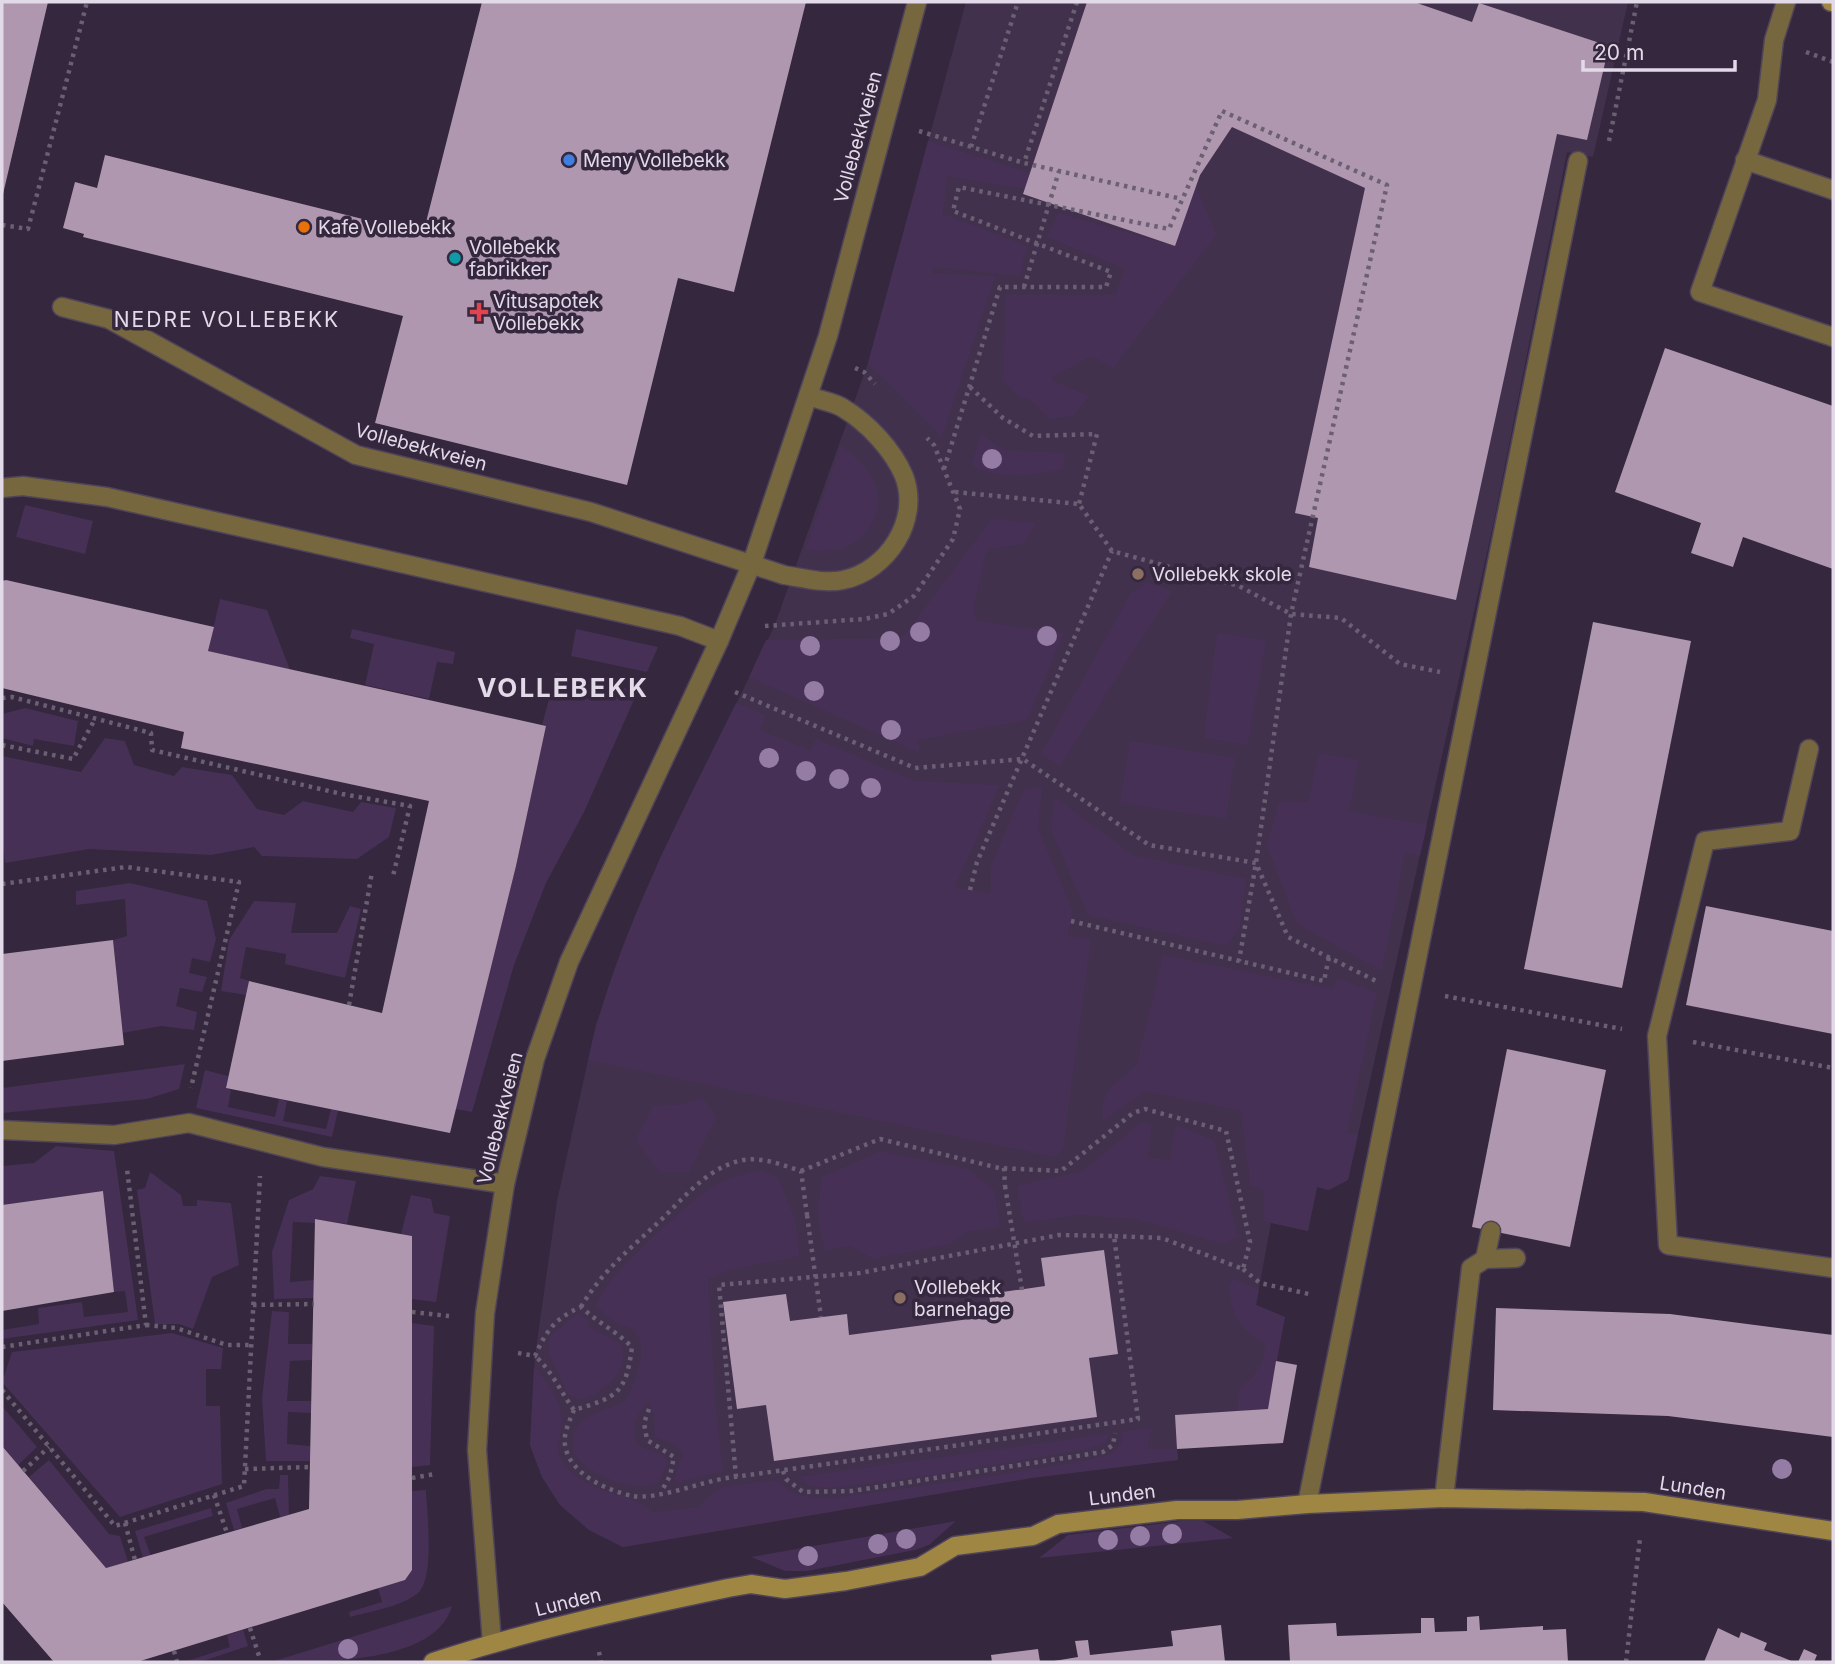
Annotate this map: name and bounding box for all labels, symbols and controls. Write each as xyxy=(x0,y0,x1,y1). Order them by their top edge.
scale bar xyxy=(1583,28,1735,72)
text: 20 m xyxy=(1594,40,1644,65)
street label: Vollebekkveien xyxy=(829,68,887,206)
place label: Meny Vollebekk xyxy=(583,149,726,172)
marker: Meny Vollebekk xyxy=(561,152,577,168)
place label: Kafe Vollebekk xyxy=(318,216,452,239)
marker: Kafe Vollebekk xyxy=(296,219,312,235)
place label: Vollebekk fabrikker xyxy=(469,236,557,281)
marker: Vollebekk fabrikker xyxy=(447,250,463,266)
place label: Vitusapotek Vollebekk xyxy=(493,290,600,335)
marker: Vitusapotek Vollebekk xyxy=(471,304,487,320)
district label: NEDRE VOLLEBEKK xyxy=(114,307,340,332)
street label: Vollebekkveien xyxy=(352,418,490,476)
place label: Vollebekk skole xyxy=(1152,563,1292,586)
marker: Vollebekk skole xyxy=(1130,566,1146,582)
district label: VOLLEBEKK xyxy=(477,672,649,703)
street label: Vollebekkveien xyxy=(472,1049,528,1187)
place label: Vollebekk barnehage xyxy=(914,1276,1011,1321)
marker: Vollebekk barnehage xyxy=(892,1290,908,1306)
street label: Lunden xyxy=(1658,1471,1728,1505)
street label: Lunden xyxy=(1087,1479,1157,1511)
street label: Lunden xyxy=(533,1583,603,1621)

